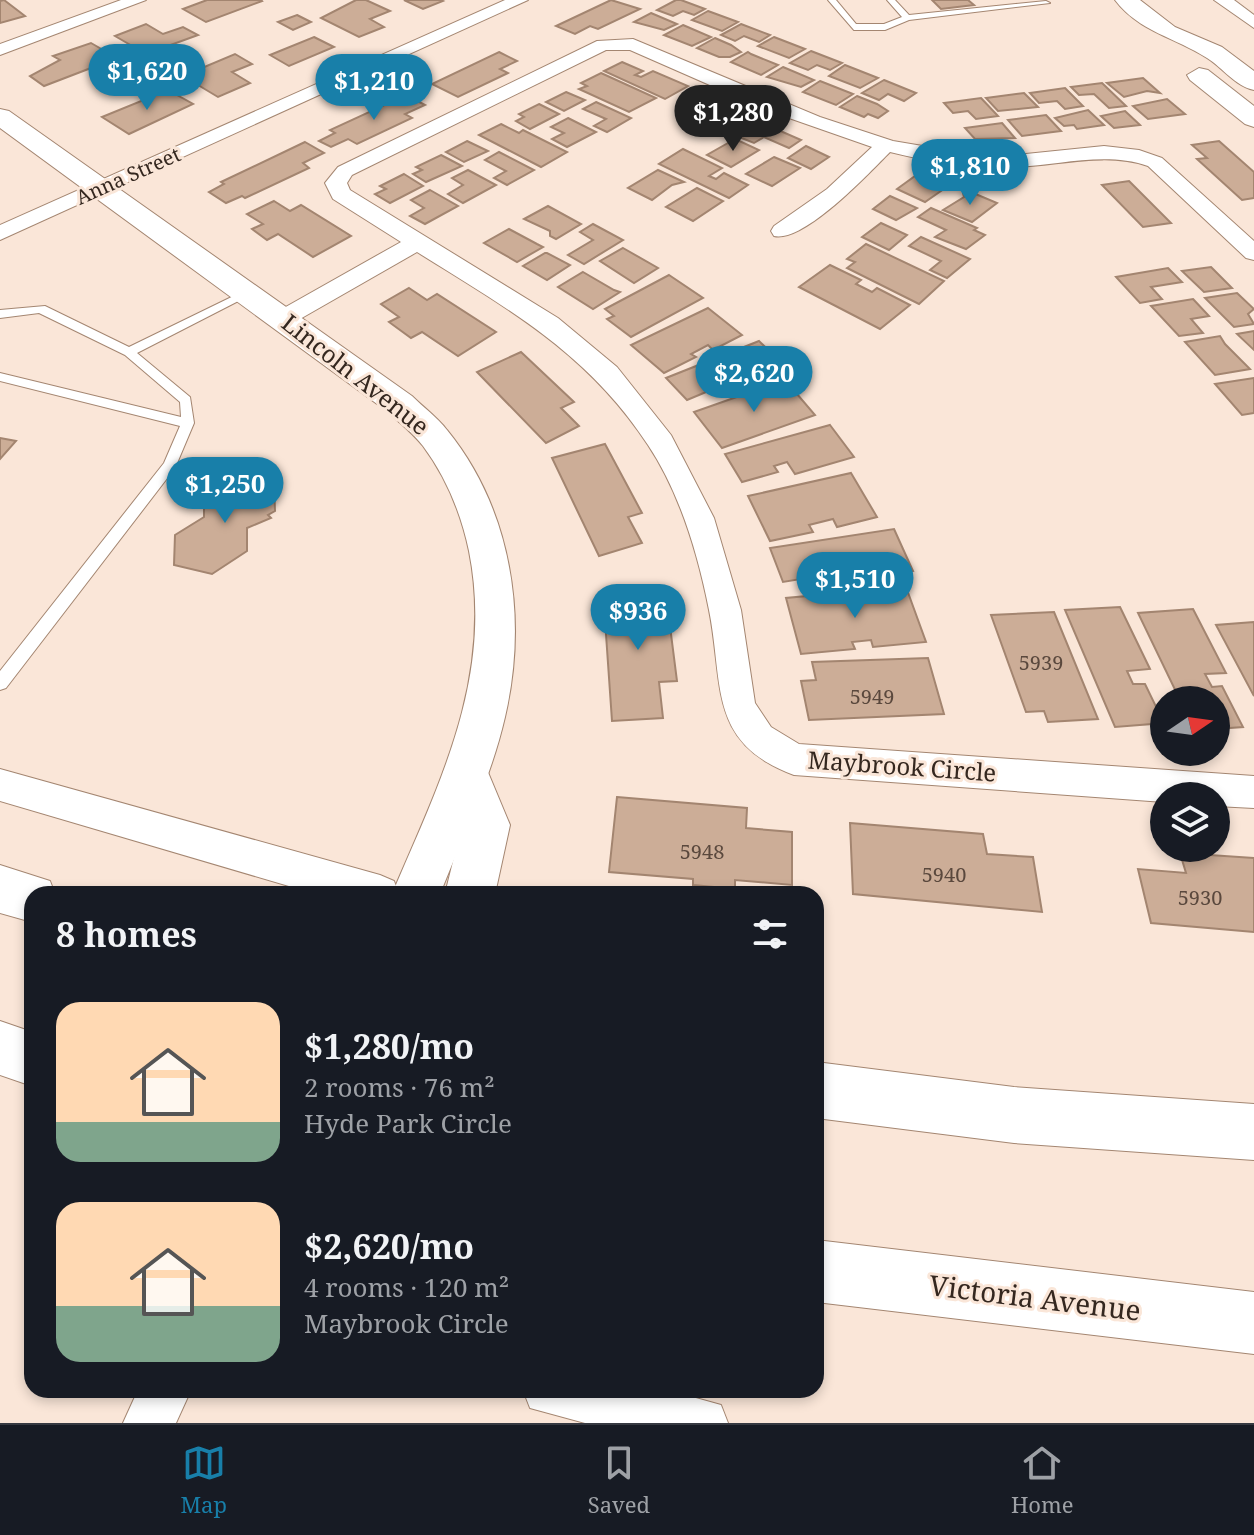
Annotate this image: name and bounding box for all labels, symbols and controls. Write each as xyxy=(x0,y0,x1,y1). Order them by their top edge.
pin: $1,620 xyxy=(82,44,212,112)
text: $1,620 xyxy=(106,52,188,88)
pin: $1,210 xyxy=(309,54,439,122)
text: $1,210 xyxy=(333,62,415,98)
pin: $1,280 xyxy=(668,85,798,153)
text: $1,280 xyxy=(692,93,774,129)
pin: $1,810 xyxy=(905,139,1035,207)
street label: Anna Street xyxy=(71,140,185,211)
text: $1,810 xyxy=(929,147,1011,183)
street label: Lincoln Avenue xyxy=(275,306,436,442)
pin: $2,620 xyxy=(689,346,819,414)
text: $2,620 xyxy=(713,354,795,390)
pin: $1,250 xyxy=(160,457,290,525)
text: $1,250 xyxy=(184,465,266,501)
pin: $1,510 xyxy=(790,552,920,620)
text: $1,510 xyxy=(814,560,896,596)
pin: $936 xyxy=(591,584,685,652)
text: $936 xyxy=(609,592,667,628)
house number: 5939 xyxy=(1019,649,1063,676)
house number: 5949 xyxy=(850,683,894,710)
north arrow xyxy=(1150,686,1230,766)
map controls xyxy=(1150,686,1230,862)
street label: Maybrook Circle xyxy=(807,742,997,789)
button: layers xyxy=(1150,782,1230,862)
house number: 5948 xyxy=(680,838,724,865)
house number: 5940 xyxy=(922,861,966,888)
house number: 5930 xyxy=(1178,884,1222,911)
text: 8 homes xyxy=(56,911,197,957)
icon: filters xyxy=(748,912,792,956)
text: $1,280/mo xyxy=(304,1023,474,1069)
icon: home xyxy=(120,1034,216,1130)
text: 2 rooms · 76 m² xyxy=(304,1069,495,1105)
text: Hyde Park Circle xyxy=(304,1105,512,1141)
text: $2,620/mo xyxy=(304,1223,474,1269)
icon: home xyxy=(120,1234,216,1330)
street label: Victoria Avenue xyxy=(927,1265,1143,1329)
text: 4 rooms · 120 m² xyxy=(304,1269,509,1305)
text: Maybrook Circle xyxy=(304,1305,509,1341)
tab: Map xyxy=(180,1441,227,1519)
tab: Saved xyxy=(588,1441,650,1519)
tab: Home xyxy=(1011,1441,1074,1519)

